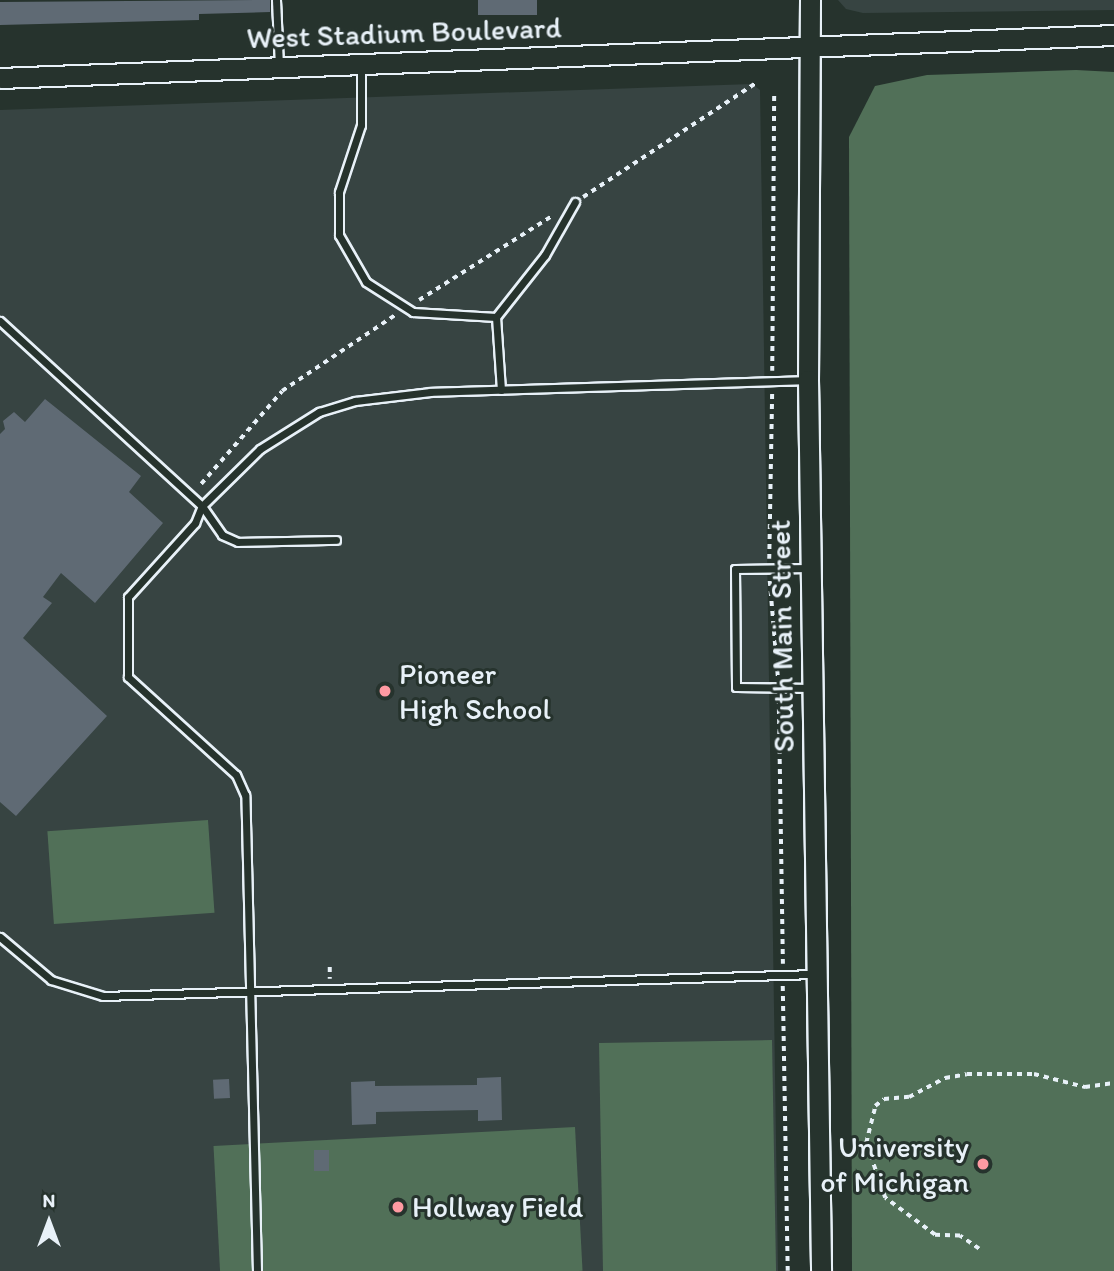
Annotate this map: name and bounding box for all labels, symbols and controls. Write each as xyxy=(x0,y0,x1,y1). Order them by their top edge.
street label: West Stadium Boulevard xyxy=(244,9,564,57)
street label: South Main Street xyxy=(762,520,802,752)
place label: Pioneer High School xyxy=(399,656,550,726)
marker: Pioneer High School xyxy=(377,683,393,699)
place label: University of Michigan xyxy=(819,1129,969,1200)
marker: University of Michigan xyxy=(975,1156,991,1172)
north arrow xyxy=(14,1187,84,1257)
text: N xyxy=(43,1189,55,1212)
place label: Hollway Field xyxy=(412,1189,583,1225)
marker: Hollway Field xyxy=(390,1199,406,1215)

